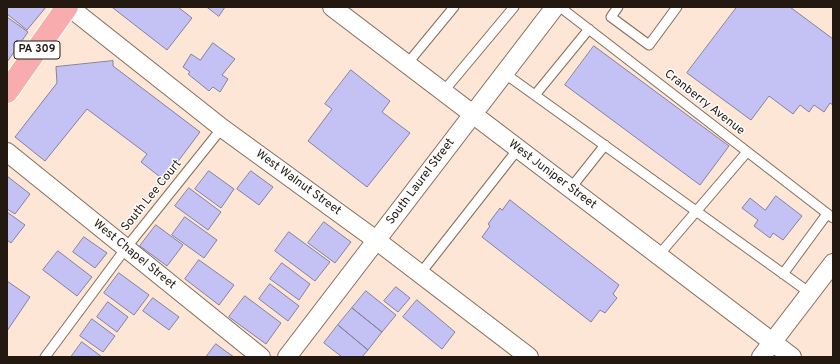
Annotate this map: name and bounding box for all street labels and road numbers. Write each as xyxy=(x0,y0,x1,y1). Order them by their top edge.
road number: PA 309 xyxy=(14,41,60,59)
street label: Cranberry Avenue xyxy=(661,67,747,139)
street label: South Laurel Street xyxy=(384,136,458,228)
street label: West Juniper Street xyxy=(505,137,599,213)
street label: West Walnut Street xyxy=(252,147,344,219)
street label: South Lee Court xyxy=(119,157,185,235)
street label: West Chapel Street xyxy=(90,217,178,293)

